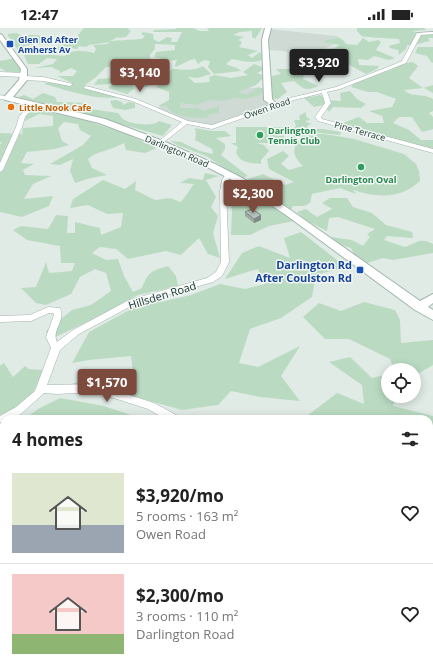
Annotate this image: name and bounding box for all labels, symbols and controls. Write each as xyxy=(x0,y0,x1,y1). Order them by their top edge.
text: 12:47 xyxy=(20,4,59,24)
place label: Glen Rd After Amherst Av xyxy=(18,33,78,56)
marker: Glen Rd After Amherst Av xyxy=(5,39,15,49)
pin: $3,920 xyxy=(286,49,352,83)
text: $3,920 xyxy=(299,53,339,71)
pin: $3,140 xyxy=(107,59,173,93)
text: $3,140 xyxy=(120,63,160,81)
street label: Owen Road xyxy=(242,94,292,122)
place label: Little Nook Cafe xyxy=(19,101,91,114)
marker: Little Nook Cafe xyxy=(6,102,16,112)
street label: Pine Terrace xyxy=(333,118,387,144)
place label: Darlington Tennis Club xyxy=(268,124,320,147)
marker: Darlington Tennis Club xyxy=(255,130,265,140)
street label: Darlington Road xyxy=(143,132,211,170)
marker: Darlington Oval xyxy=(356,162,366,172)
place label: Darlington Oval xyxy=(326,173,397,186)
pin: $2,300 xyxy=(220,180,286,214)
text: $2,300 xyxy=(233,184,273,202)
place label: Darlington Rd After Coulston Rd xyxy=(255,257,352,285)
marker: Darlington Rd After Coulston Rd xyxy=(355,265,365,275)
street label: Hillsden Road xyxy=(126,278,198,312)
map controls xyxy=(381,363,421,403)
button: locate xyxy=(381,363,421,403)
pin: $1,570 xyxy=(74,369,140,403)
text: $1,570 xyxy=(87,373,127,391)
text: 4 homes xyxy=(12,428,83,451)
icon: filters xyxy=(399,428,421,450)
text: $3,920/mo xyxy=(136,484,224,507)
icon: home xyxy=(44,489,92,537)
icon: heart xyxy=(399,502,421,524)
text: 5 rooms · 163 m² xyxy=(136,507,238,525)
text: Owen Road xyxy=(136,525,206,543)
text: $2,300/mo xyxy=(136,584,224,607)
icon: home xyxy=(44,590,92,638)
icon: heart xyxy=(399,603,421,625)
text: 3 rooms · 110 m² xyxy=(136,607,238,625)
text: Darlington Road xyxy=(136,625,234,643)

